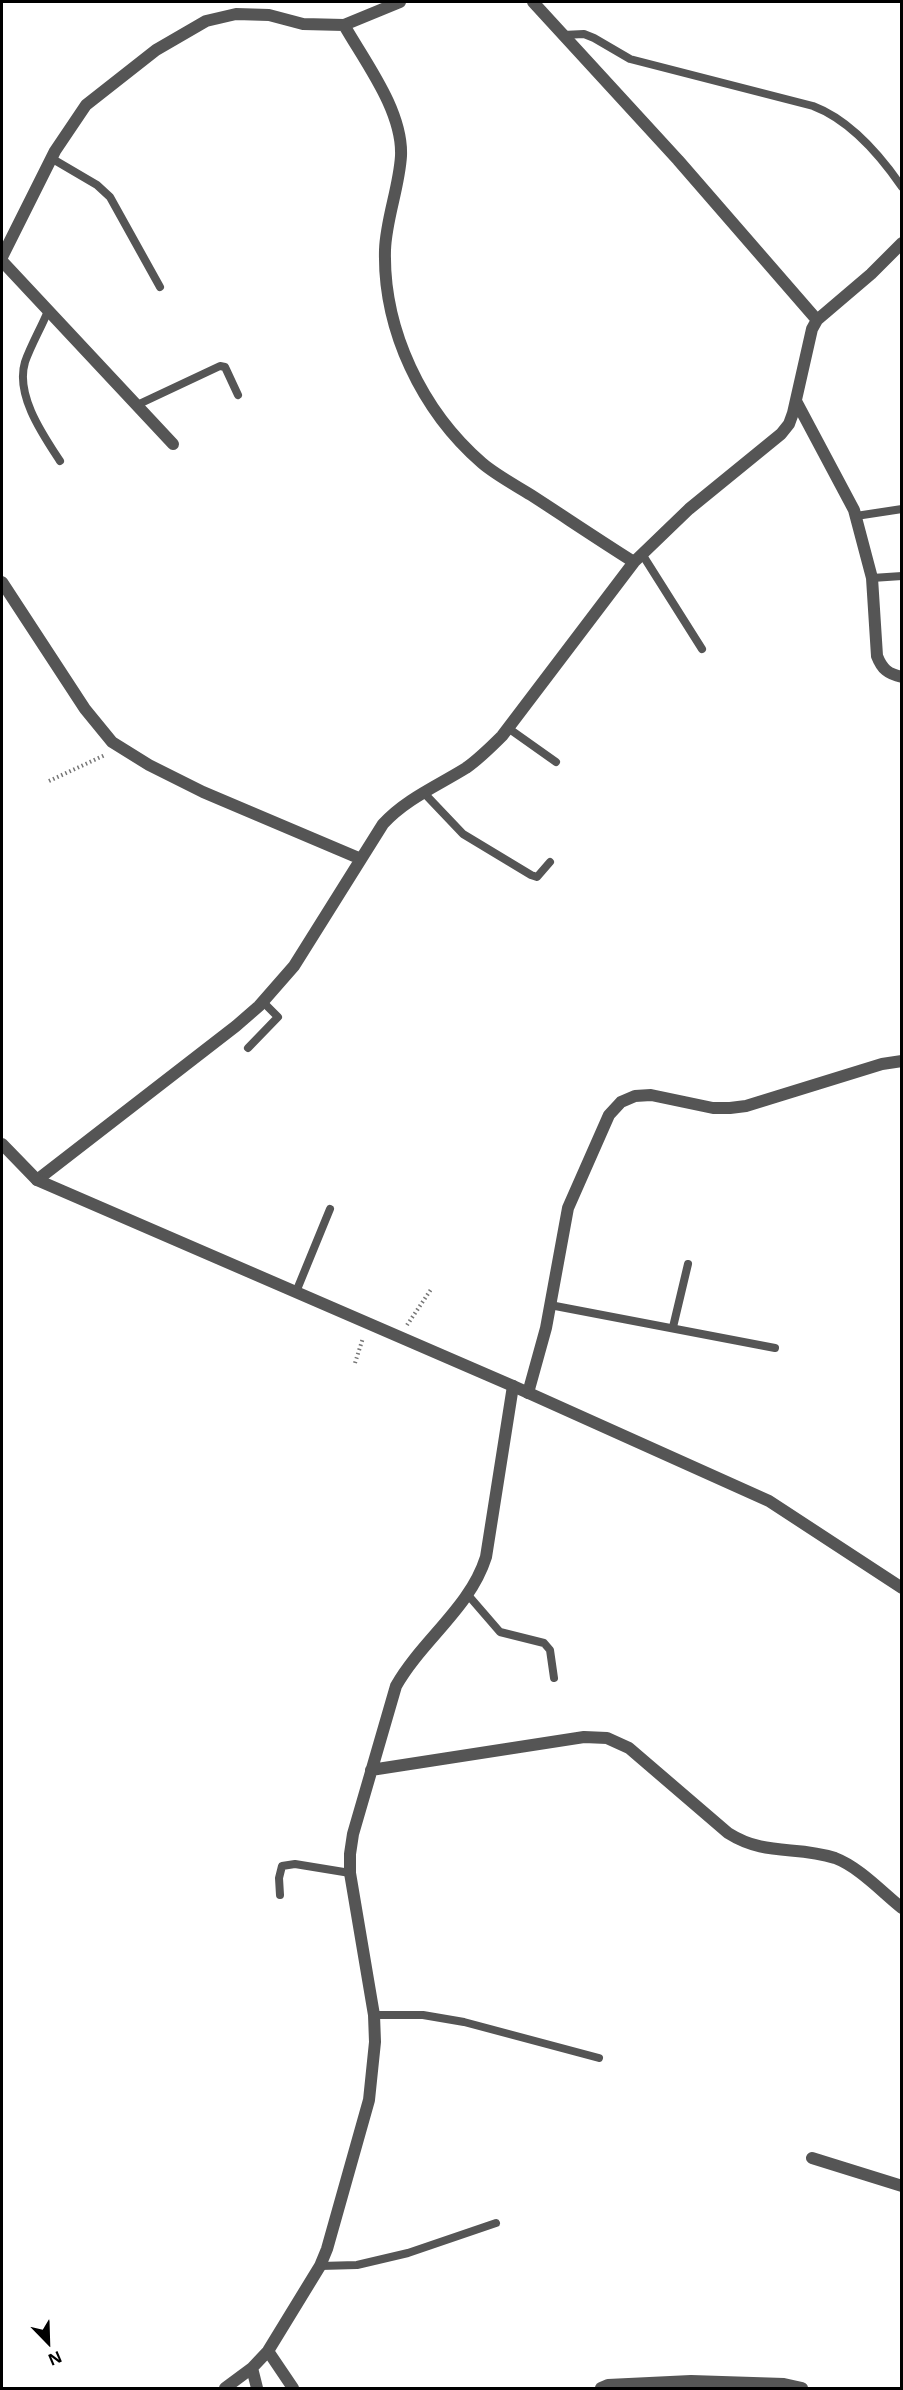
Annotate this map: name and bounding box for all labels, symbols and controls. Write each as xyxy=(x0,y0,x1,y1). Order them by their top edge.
north arrow xyxy=(18,2312,78,2372)
text: N xyxy=(45,2346,65,2371)

